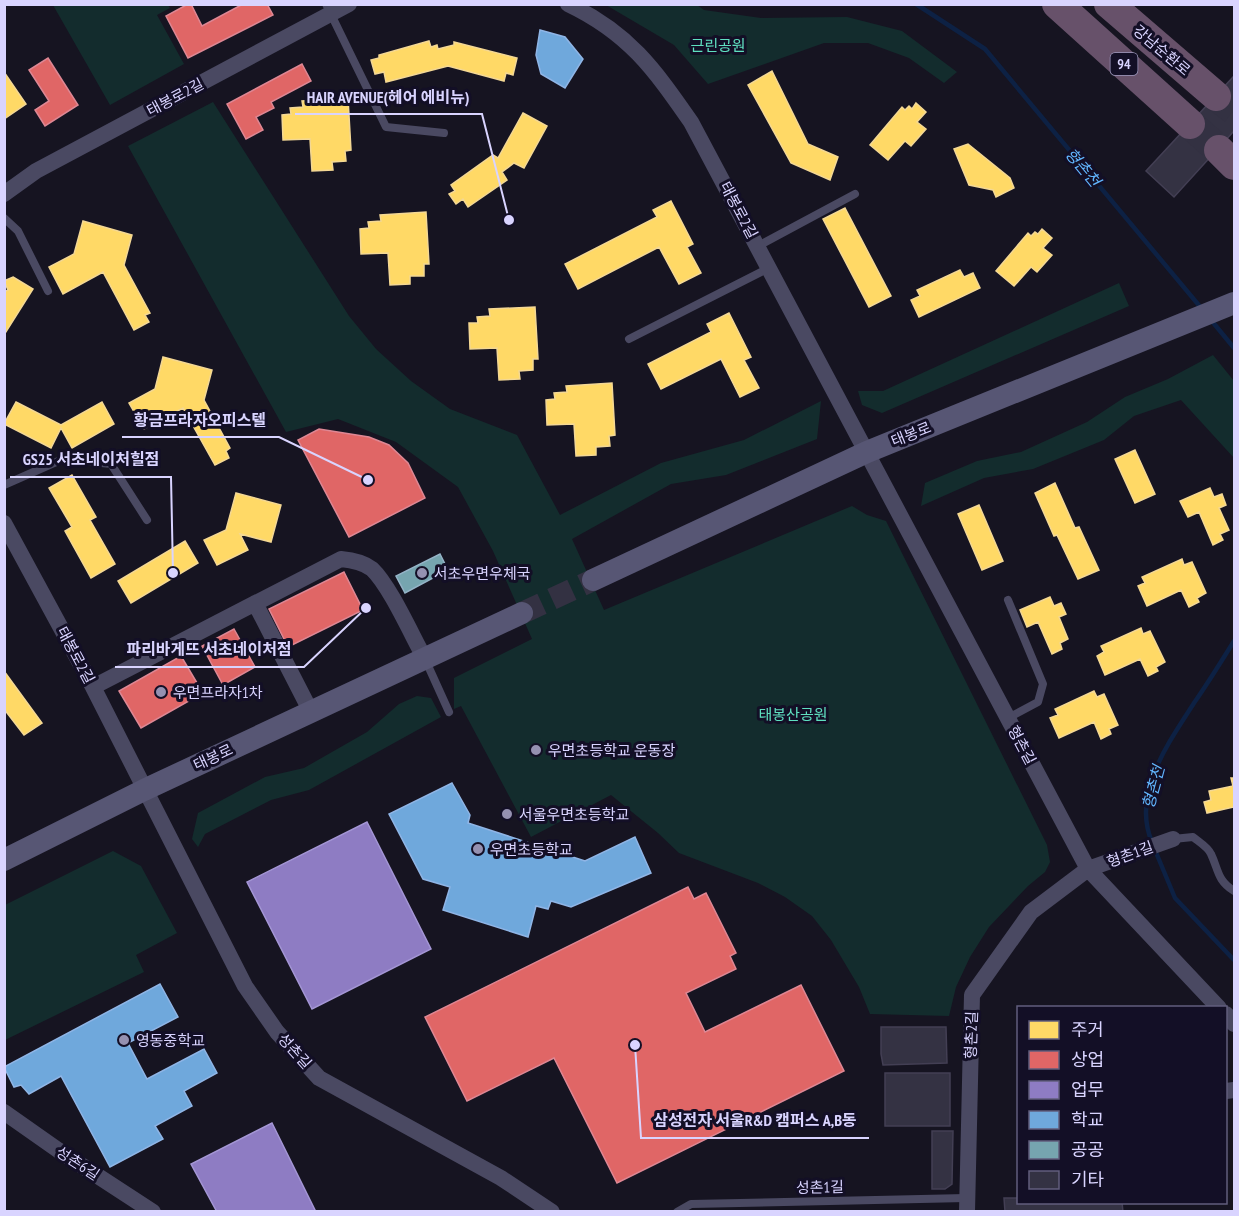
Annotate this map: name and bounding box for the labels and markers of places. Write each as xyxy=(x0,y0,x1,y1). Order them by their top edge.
callout: HAIR AVENUE(헤어 에비뉴) xyxy=(295,80,482,114)
callout: 황금프라자오피스텔 xyxy=(122,403,279,437)
callout: GS25 서초네이처힐점 xyxy=(10,443,171,477)
place label: 서초우면우체국 xyxy=(434,564,531,583)
marker: 서초우면우체국 xyxy=(415,566,429,580)
callout: 파리바게뜨 서초네이처점 xyxy=(115,633,304,667)
place label: 우면프라자1차 xyxy=(173,683,263,702)
marker: 우면프라자1차 xyxy=(154,685,168,699)
place label: 우면초등학교 운동장 xyxy=(548,741,676,760)
marker: 우면초등학교 운동장 xyxy=(529,743,543,757)
place label: 서울우면초등학교 xyxy=(519,805,629,824)
marker: 서울우면초등학교 xyxy=(500,807,514,821)
place label: 우면초등학교 xyxy=(490,840,573,859)
marker: 우면초등학교 xyxy=(471,842,485,856)
place label: 영동중학교 xyxy=(136,1031,205,1050)
marker: 영동중학교 xyxy=(117,1033,131,1047)
callout: 삼성전자 서울R&D 캠퍼스 A,B동 xyxy=(641,1104,869,1138)

